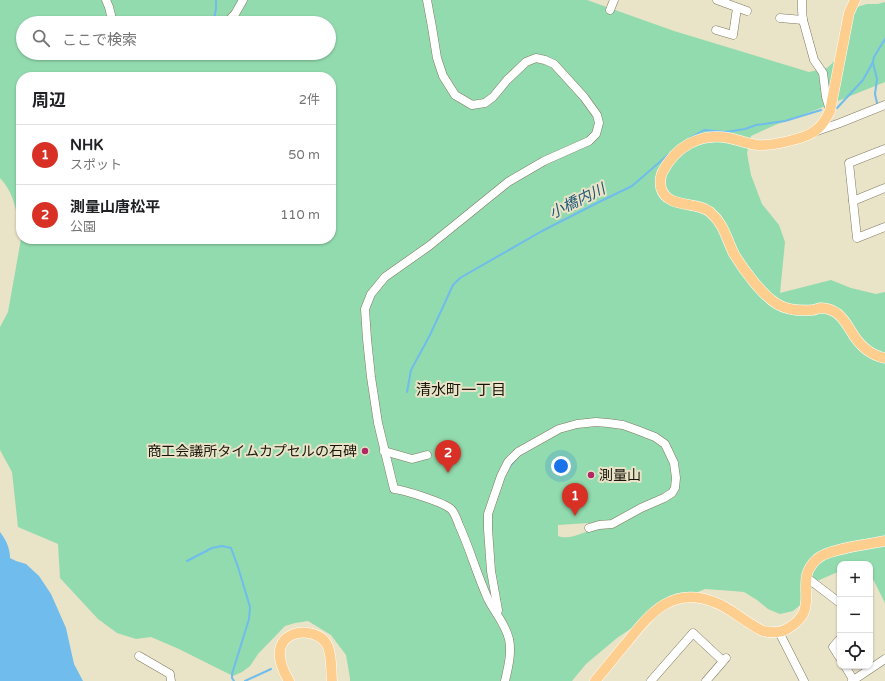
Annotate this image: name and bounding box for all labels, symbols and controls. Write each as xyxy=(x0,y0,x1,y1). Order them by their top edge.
search box xyxy=(16,16,336,60)
icon: search xyxy=(30,27,52,49)
text: ここで検索 xyxy=(62,31,137,49)
text: 周辺 xyxy=(32,90,66,111)
text: 2件 xyxy=(299,92,320,108)
text: NHK xyxy=(70,136,103,154)
text: 1 xyxy=(41,147,49,163)
text: 50 m xyxy=(288,147,320,163)
text: スポット xyxy=(70,157,122,173)
water label: 小橋内川 xyxy=(546,179,610,222)
text: 測量山唐松平 xyxy=(70,198,160,216)
text: 2 xyxy=(41,207,49,223)
text: 110 m xyxy=(280,207,320,223)
text: 公園 xyxy=(70,219,96,235)
district label: 清水町一丁目 xyxy=(416,381,506,399)
pin: 2 xyxy=(435,440,461,473)
place label: 商工会議所タイムカプセルの石碑 xyxy=(147,443,357,460)
marker: 商工会議所タイムカプセルの石碑 xyxy=(360,446,370,456)
your location xyxy=(551,456,571,476)
place label: 測量山 xyxy=(599,467,641,484)
marker: 測量山 xyxy=(586,470,596,480)
pin: 1 xyxy=(562,483,588,516)
map controls xyxy=(837,561,873,669)
button: + xyxy=(837,561,873,597)
button: − xyxy=(837,597,873,633)
button: locate xyxy=(837,633,873,669)

